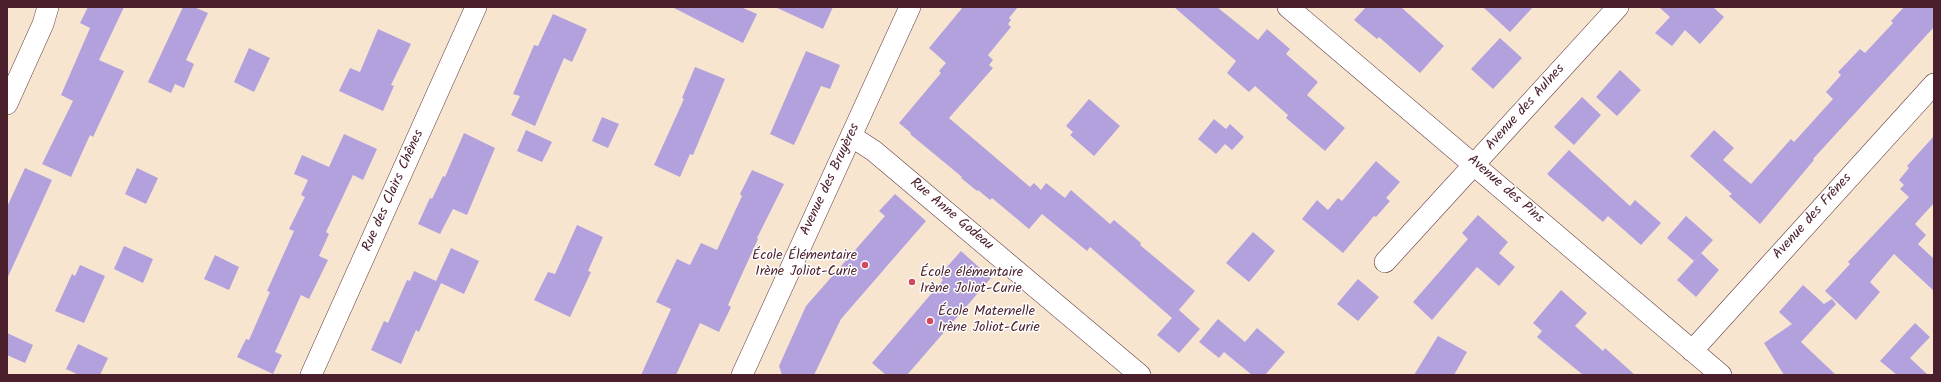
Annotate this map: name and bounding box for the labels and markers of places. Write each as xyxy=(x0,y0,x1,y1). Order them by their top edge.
place label: École Élémentaire Irène Joliot-Curie xyxy=(752,249,857,282)
marker: École Élémentaire Irène Joliot-Curie xyxy=(860,260,870,270)
place label: École élémentaire Irène Joliot-Curie xyxy=(920,266,1023,298)
marker: École élémentaire Irène Joliot-Curie xyxy=(907,277,917,287)
place label: École Maternelle Irène Joliot-Curie xyxy=(938,305,1040,338)
marker: École Maternelle Irène Joliot-Curie xyxy=(925,316,935,326)

